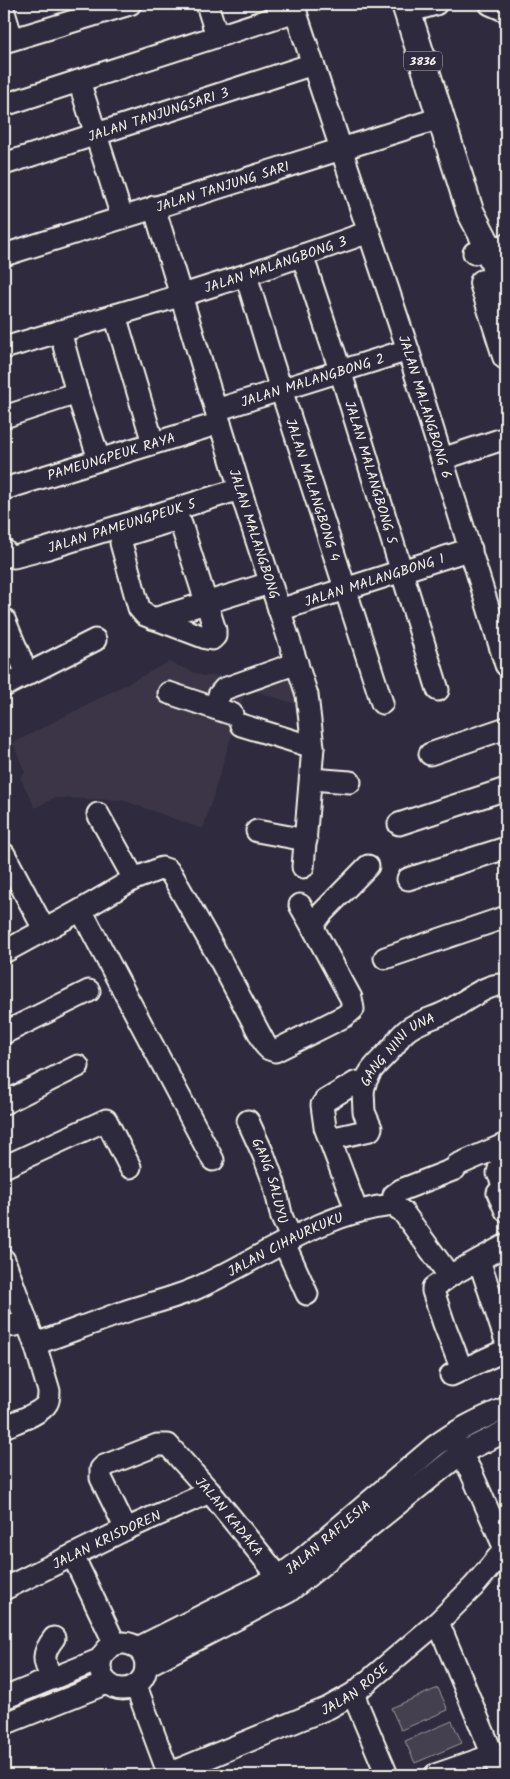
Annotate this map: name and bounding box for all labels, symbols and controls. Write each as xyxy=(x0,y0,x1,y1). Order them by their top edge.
road number: 3836 xyxy=(404,51,442,70)
street label: JALAN TANJUNGSARI 3 xyxy=(85,82,232,148)
street label: JALAN TANJUNG SARI xyxy=(153,156,292,219)
street label: JALAN MALANGBONG 3 xyxy=(202,231,350,300)
street label: JALAN MALANGBONG 6 xyxy=(392,332,457,481)
street label: JALAN MALANGBONG 2 xyxy=(238,348,387,414)
street label: JALAN MALANGBONG 5 xyxy=(338,398,403,548)
street label: JALAN MALANGBONG 4 xyxy=(279,416,346,565)
street label: PAMEUNGPEUK RAYA xyxy=(45,427,178,487)
street label: JALAN MALANGBONG xyxy=(222,466,285,602)
street label: JALAN PAMEUNGPEUK 5 xyxy=(45,493,200,560)
street label: JALAN MALANGBONG 1 xyxy=(302,548,447,613)
street label: GANG NINI UNA xyxy=(355,1008,438,1090)
street label: GANG SALUYU xyxy=(245,1134,293,1228)
street label: JALAN CIHAURKUKU xyxy=(224,1207,346,1283)
street label: JALAN KADAKA xyxy=(189,1472,268,1561)
street label: JALAN RAFLESIA xyxy=(281,1495,376,1581)
street label: JALAN KRISDOREN xyxy=(49,1505,165,1576)
street label: JALAN ROSE xyxy=(318,1658,395,1722)

